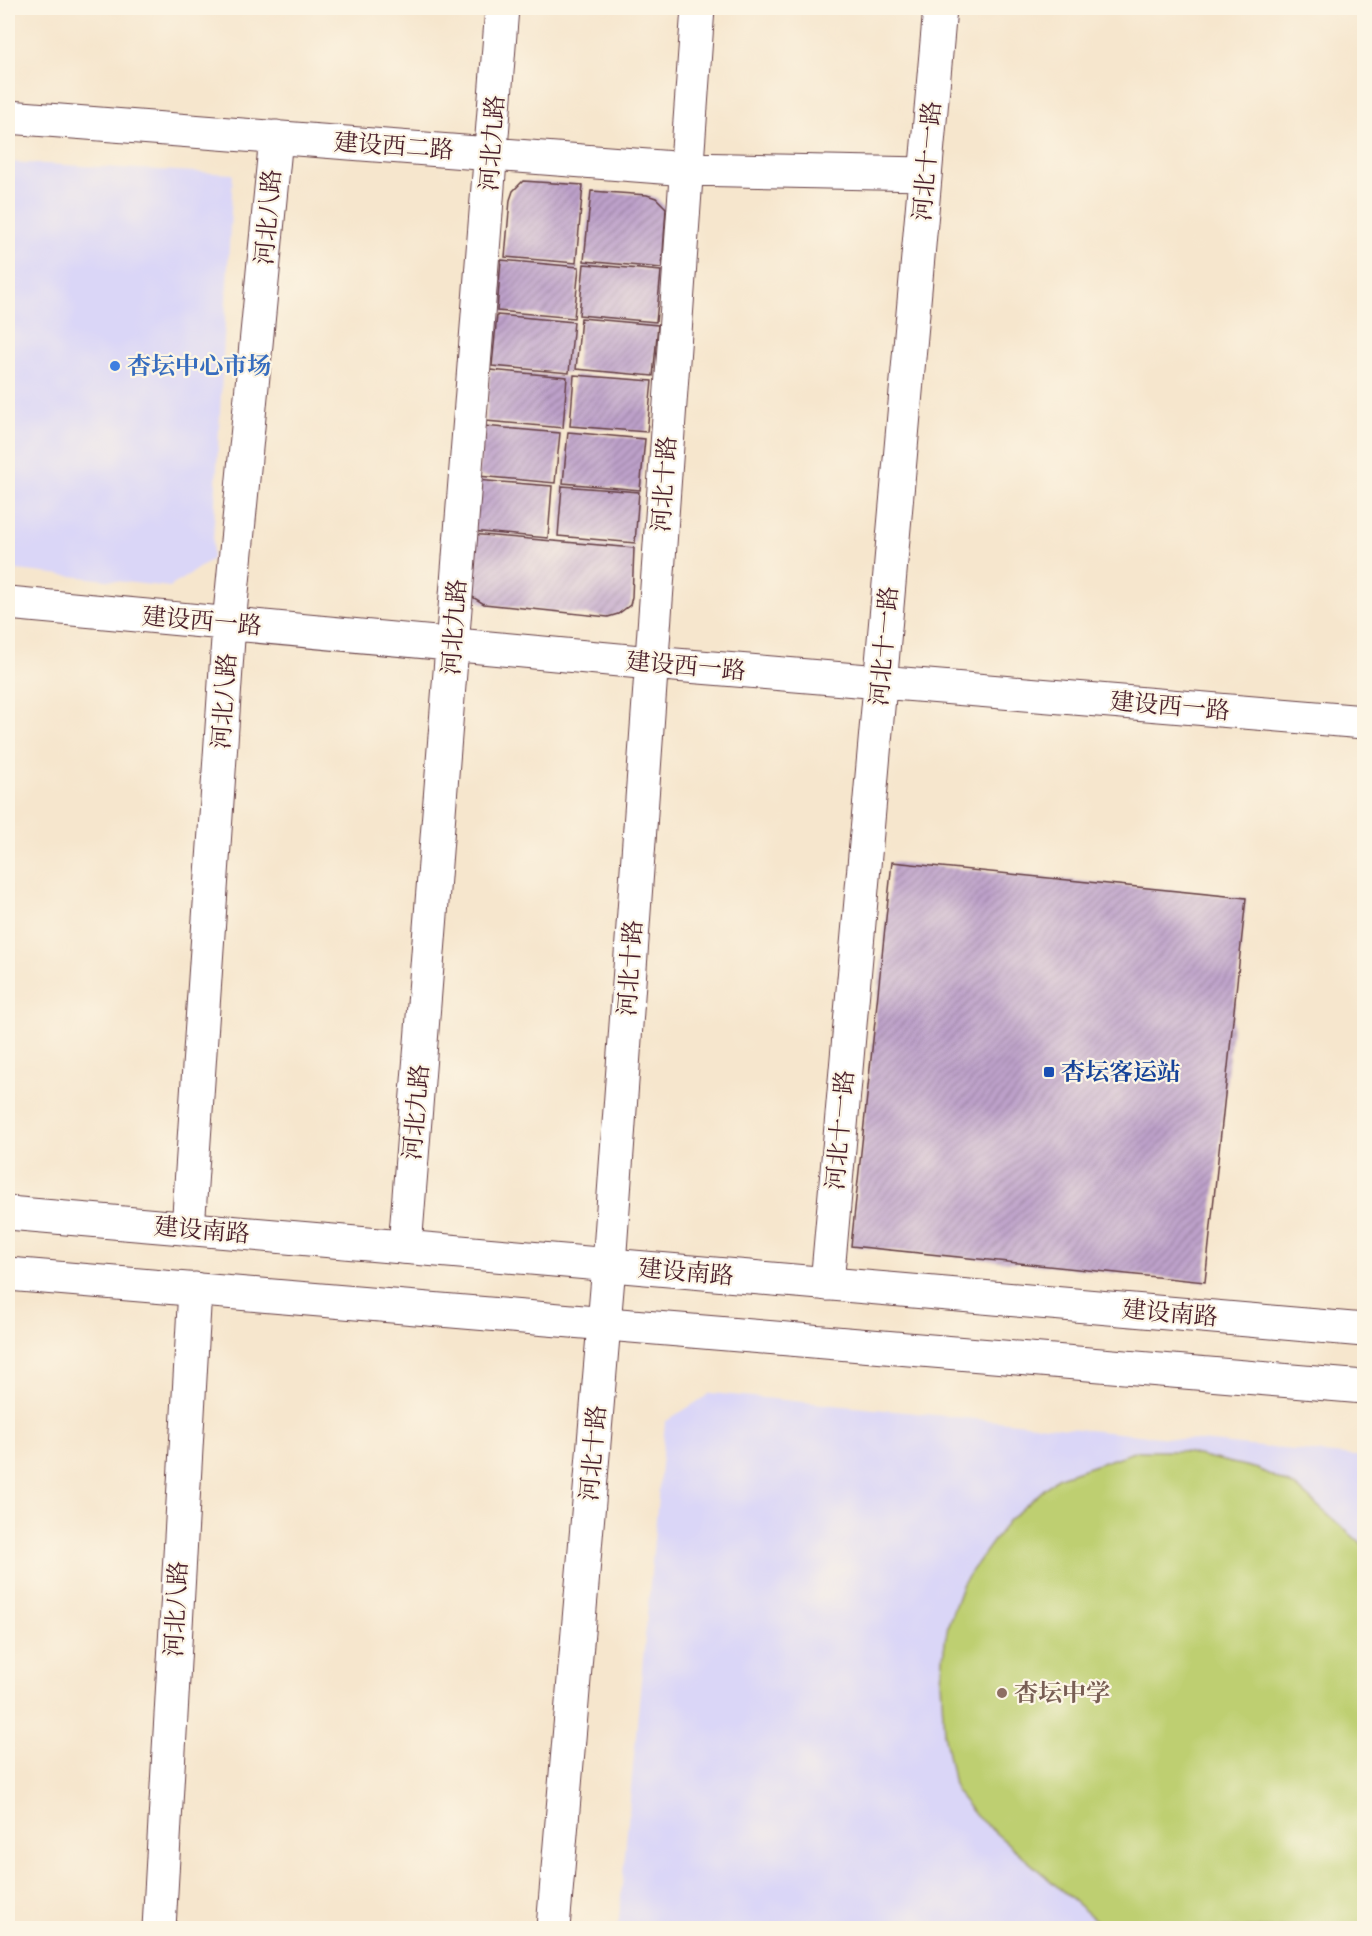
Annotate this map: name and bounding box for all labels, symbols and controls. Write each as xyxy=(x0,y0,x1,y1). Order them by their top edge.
street label: 河北九路 xyxy=(474,94,514,192)
street label: 河北十一路 xyxy=(907,100,951,222)
street label: 建设西二路 xyxy=(333,127,455,169)
street label: 河北八路 xyxy=(249,168,291,266)
place label: 杏坛中心市场 xyxy=(127,351,271,385)
marker: 杏坛中心市场 xyxy=(108,359,122,373)
street label: 河北十路 xyxy=(646,435,686,533)
street label: 河北九路 xyxy=(436,578,476,676)
street label: 河北十一路 xyxy=(864,585,908,707)
street label: 建设西一路 xyxy=(141,601,263,645)
street label: 建设西一路 xyxy=(625,646,747,690)
street label: 河北八路 xyxy=(206,652,246,750)
street label: 建设西一路 xyxy=(1109,686,1231,730)
street label: 河北十路 xyxy=(612,919,652,1017)
place label: 杏坛客运站 xyxy=(1061,1057,1181,1091)
street label: 河北九路 xyxy=(397,1063,439,1161)
marker: 杏坛客运站 xyxy=(1042,1065,1056,1079)
street label: 河北十一路 xyxy=(820,1069,864,1191)
street label: 建设南路 xyxy=(153,1211,251,1253)
street label: 建设南路 xyxy=(637,1253,735,1295)
street label: 建设南路 xyxy=(1121,1294,1219,1336)
street label: 河北十路 xyxy=(574,1404,616,1502)
street label: 河北八路 xyxy=(159,1560,197,1658)
place label: 杏坛中学 xyxy=(1014,1678,1110,1712)
marker: 杏坛中学 xyxy=(995,1686,1009,1700)

